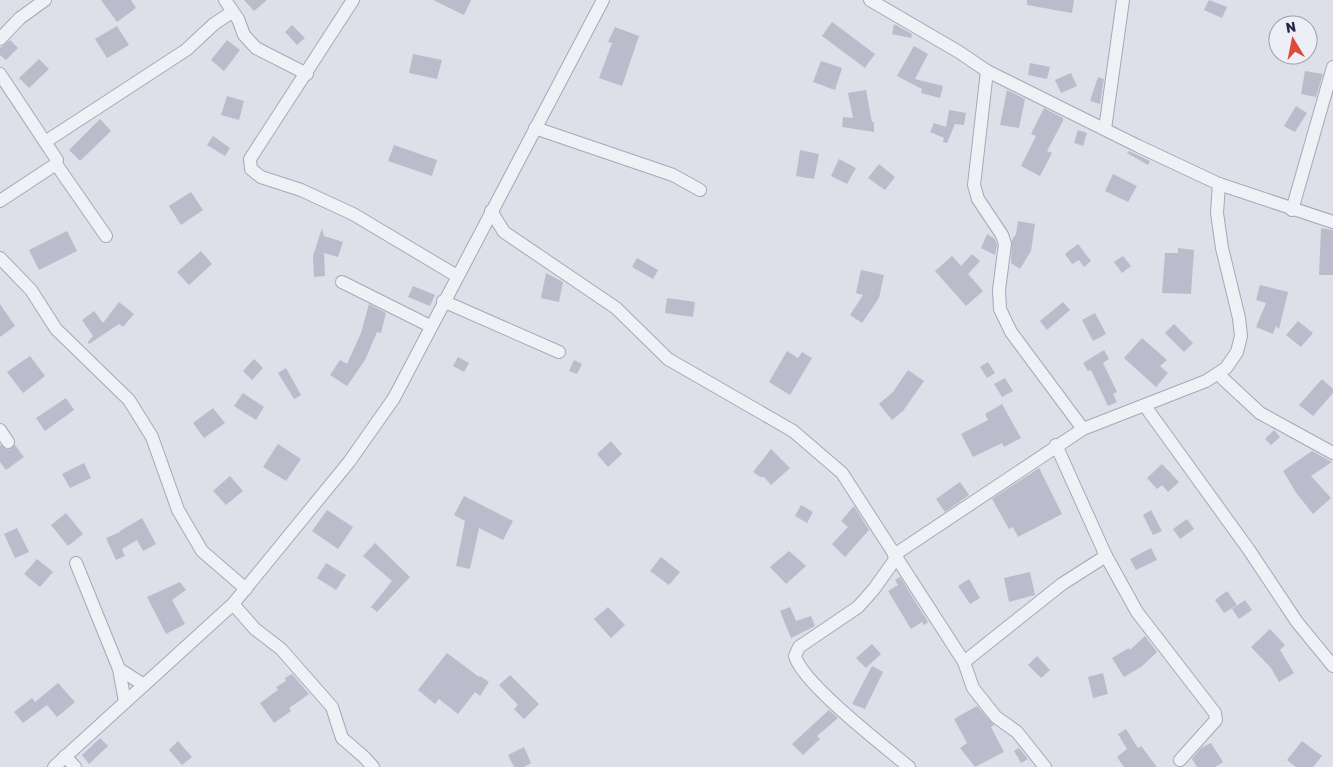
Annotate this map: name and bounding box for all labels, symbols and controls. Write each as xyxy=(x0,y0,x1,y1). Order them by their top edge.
north arrow xyxy=(1268,15,1318,65)
text: N xyxy=(1284,18,1297,37)

